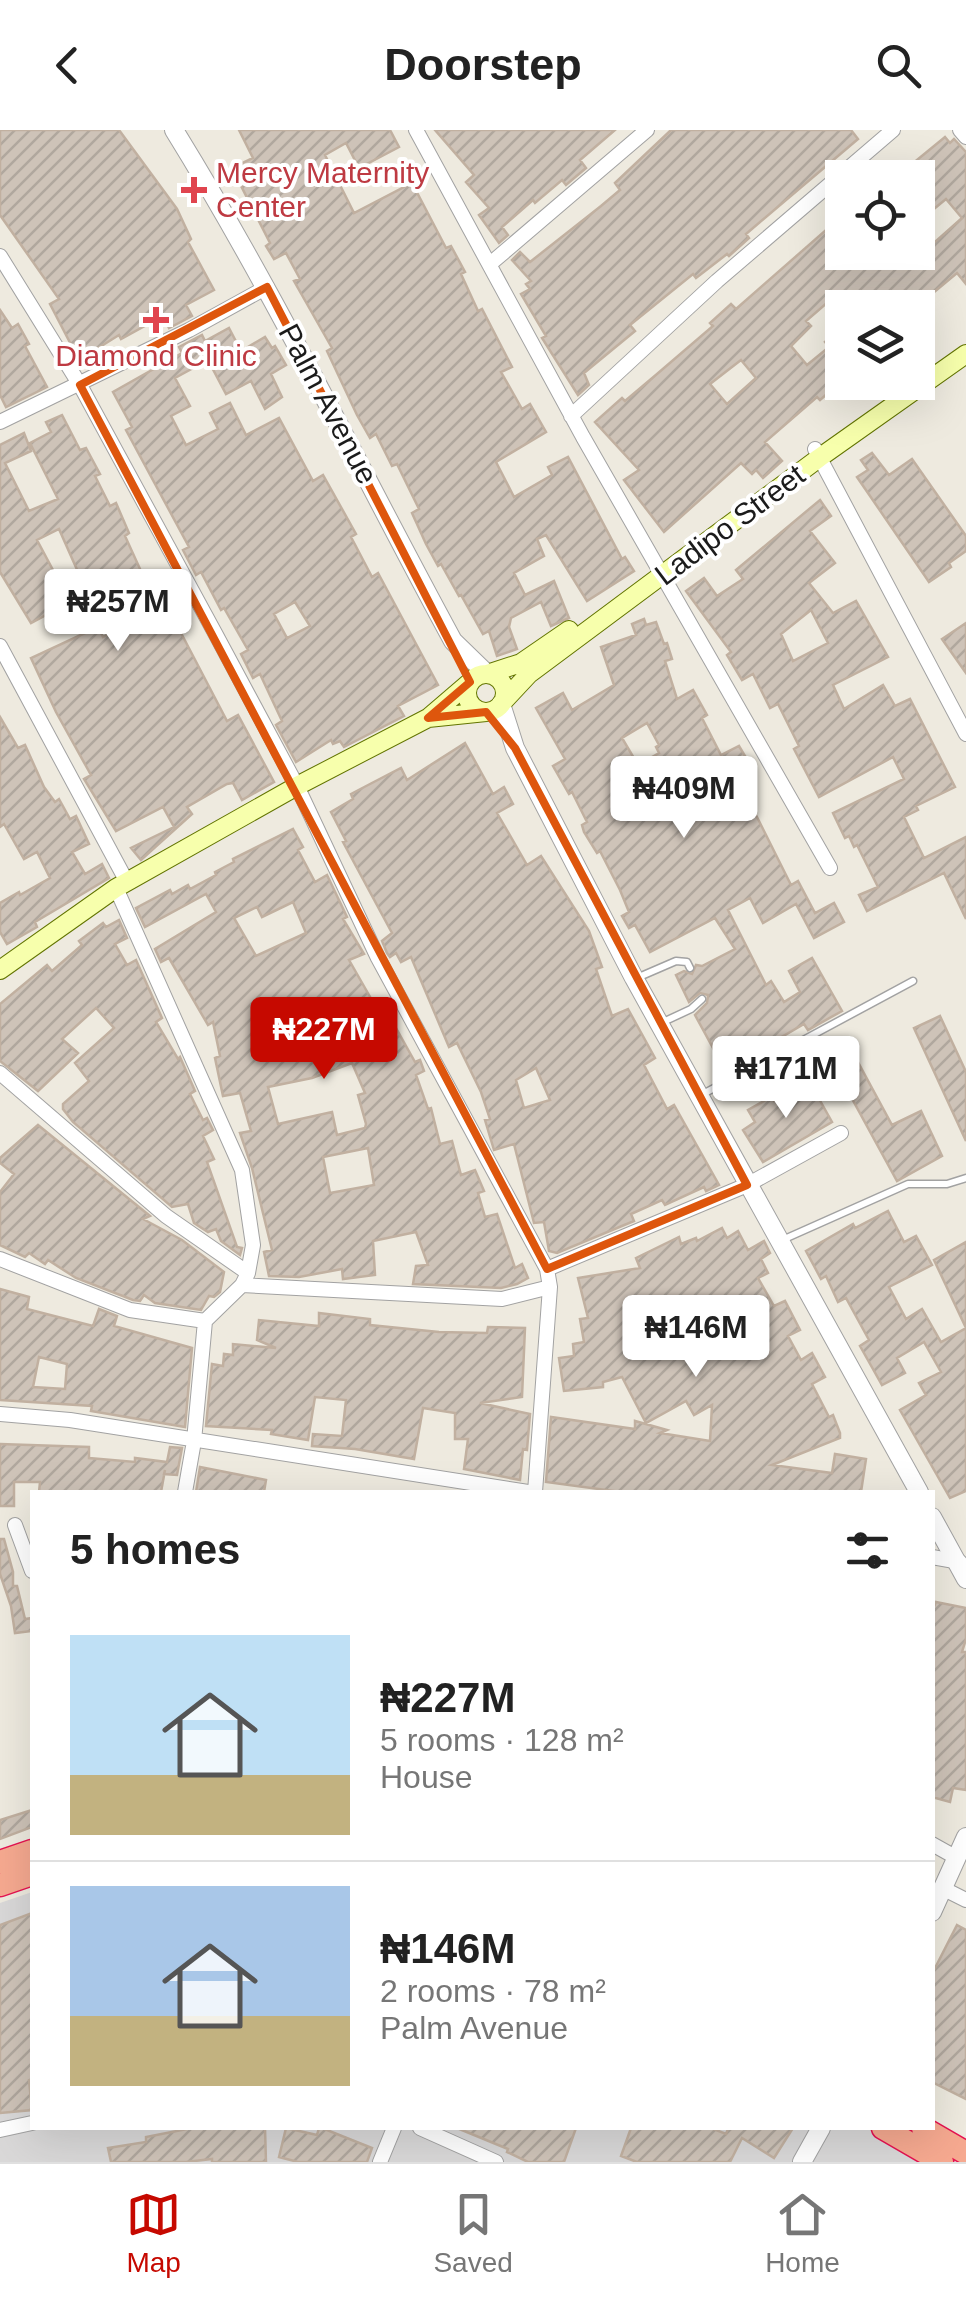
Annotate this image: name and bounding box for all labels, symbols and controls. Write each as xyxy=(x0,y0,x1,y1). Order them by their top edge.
icon: back xyxy=(40,38,95,93)
icon: search xyxy=(871,38,926,93)
text: Doorstep xyxy=(384,39,582,90)
place label: Mercy Maternity Center xyxy=(216,156,429,223)
map controls xyxy=(825,160,935,400)
button: locate xyxy=(825,160,935,270)
marker: Mercy Maternity Center xyxy=(181,177,207,203)
button: layers xyxy=(825,290,935,400)
marker: Diamond Clinic xyxy=(143,307,169,333)
street label: Palm Avenue xyxy=(273,318,384,489)
place label: Diamond Clinic xyxy=(55,339,257,372)
street label: Ladipo Street xyxy=(649,457,811,591)
pin: ₦257M xyxy=(48,569,188,654)
text: ₦257M xyxy=(66,583,170,619)
pin: ₦409M xyxy=(614,756,754,841)
text: ₦409M xyxy=(632,770,736,806)
pin: ₦227M xyxy=(254,997,394,1082)
text: ₦227M xyxy=(272,1011,376,1047)
pin: ₦171M xyxy=(716,1036,856,1121)
text: ₦171M xyxy=(734,1050,838,1086)
pin: ₦146M xyxy=(626,1295,766,1380)
text: ₦146M xyxy=(644,1309,748,1345)
icon: filters xyxy=(840,1523,895,1578)
text: 5 homes xyxy=(70,1526,240,1573)
text: ₦227M xyxy=(380,1674,515,1721)
icon: home xyxy=(150,1675,270,1795)
text: 5 rooms · 128 m² xyxy=(380,1722,624,1758)
text: House xyxy=(380,1759,473,1795)
text: ₦146M xyxy=(380,1925,515,1972)
icon: home xyxy=(150,1926,270,2046)
text: 2 rooms · 78 m² xyxy=(380,1973,606,2009)
text: Palm Avenue xyxy=(380,2010,568,2046)
tab: Map xyxy=(126,2187,181,2279)
tab: Saved xyxy=(433,2187,513,2279)
tab: Home xyxy=(765,2187,840,2279)

